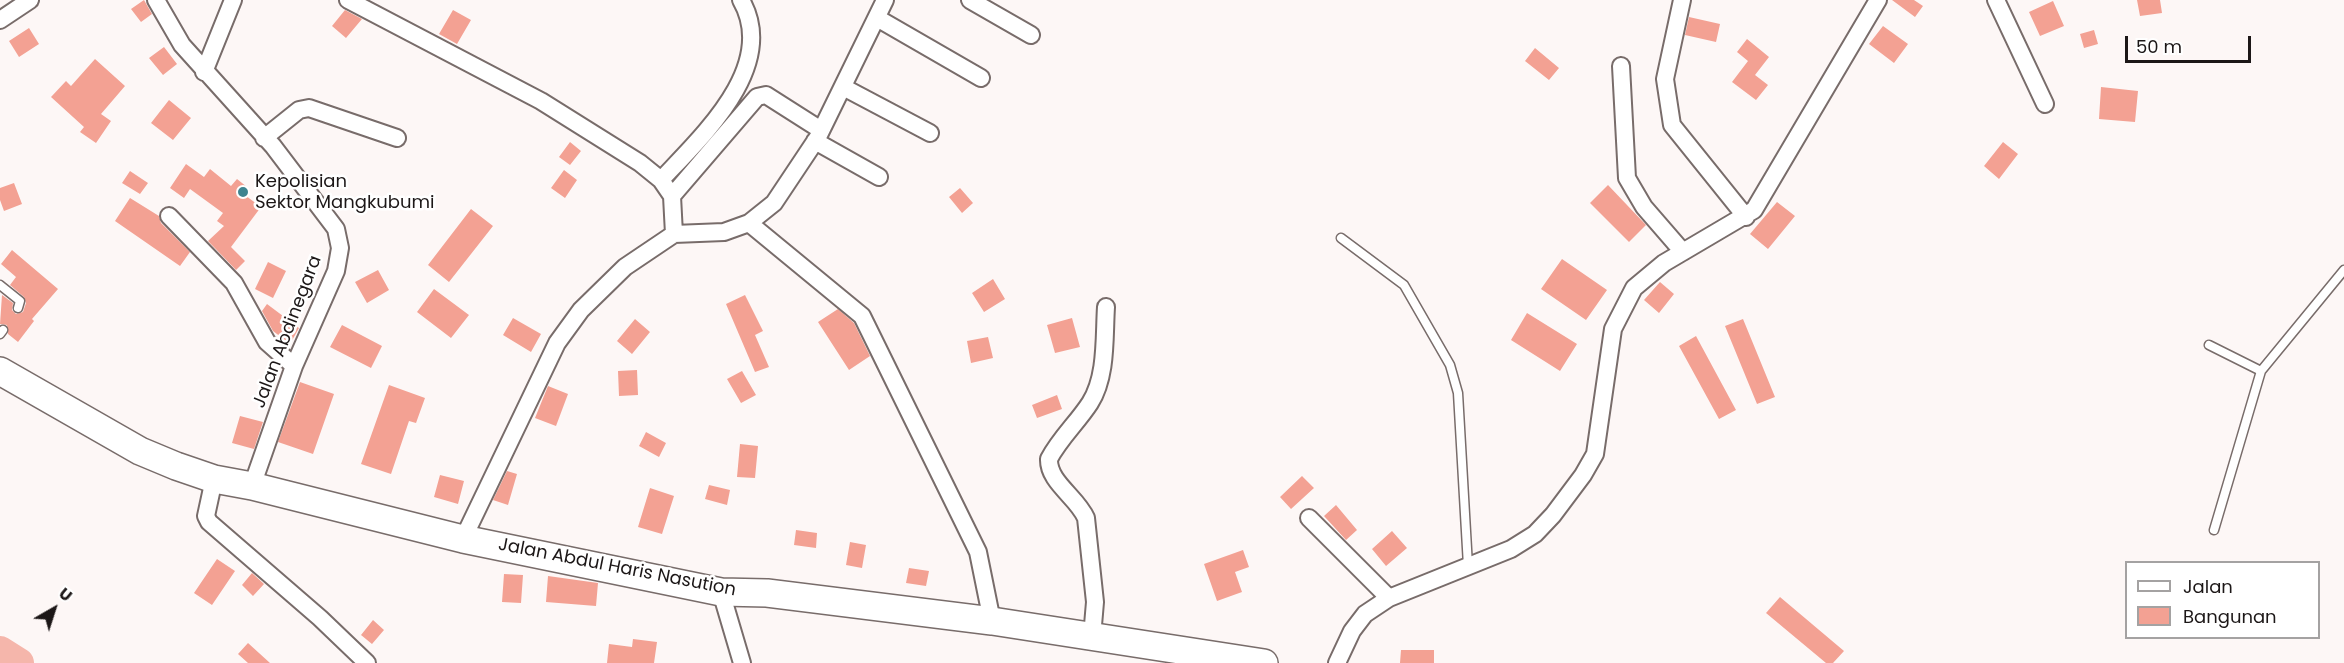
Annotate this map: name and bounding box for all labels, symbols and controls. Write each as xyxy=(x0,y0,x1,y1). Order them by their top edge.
scale bar xyxy=(2128,24,2254,62)
text: 50 m xyxy=(2136,34,2182,59)
place label: Kepolisian Sektor Mangkubumi xyxy=(255,171,434,213)
marker: Kepolisian Sektor Mangkubumi xyxy=(236,185,250,199)
street label: Jalan Abdinegara xyxy=(249,253,327,411)
street label: Jalan Abdul Haris Nasution xyxy=(496,534,738,602)
legend xyxy=(2125,561,2320,639)
text: Jalan xyxy=(2183,574,2233,599)
north arrow xyxy=(24,579,84,639)
text: U xyxy=(54,582,77,607)
text: Bangunan xyxy=(2183,604,2277,629)

